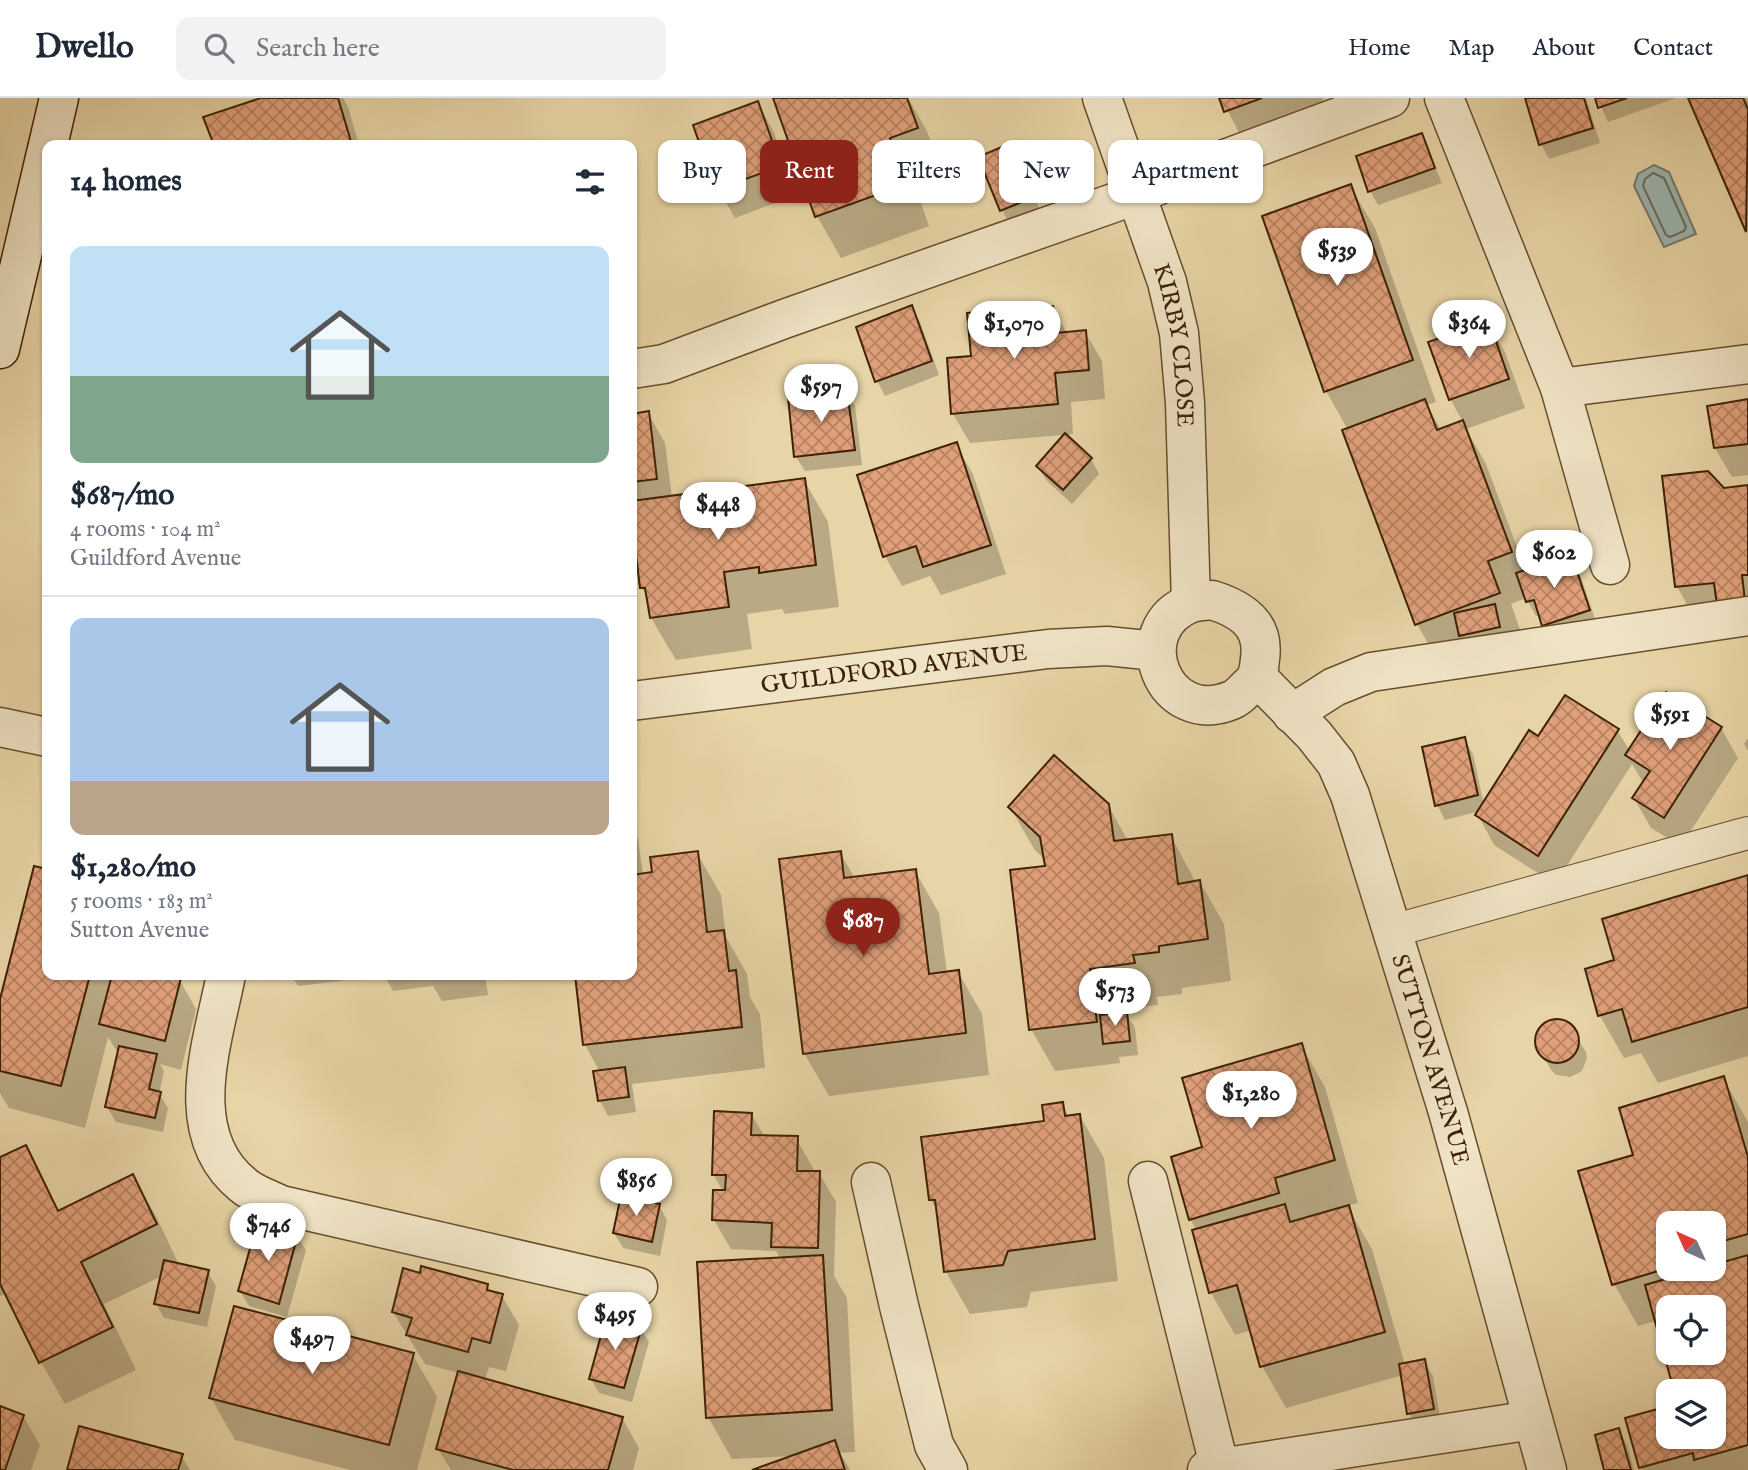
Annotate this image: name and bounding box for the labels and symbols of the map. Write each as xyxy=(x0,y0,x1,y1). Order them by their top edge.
pin: $539 xyxy=(1296,228,1378,288)
street label: KIRBY CLOSE xyxy=(1145,259,1200,428)
pin: $364 xyxy=(1428,300,1510,360)
pin: $1,070 xyxy=(957,302,1071,361)
pin: $597 xyxy=(780,364,862,424)
pin: $448 xyxy=(677,482,759,542)
pin: $602 xyxy=(1513,531,1595,590)
street label: GUILDFORD AVENUE xyxy=(759,638,1029,702)
pin: $591 xyxy=(1629,692,1711,752)
pin: $687 xyxy=(822,898,904,958)
street label: SUTTON AVENUE xyxy=(1383,950,1476,1169)
pin: $573 xyxy=(1074,968,1156,1028)
pin: $1,280 xyxy=(1194,1072,1308,1131)
pin: $856 xyxy=(595,1158,677,1218)
pin: $746 xyxy=(227,1204,309,1263)
north arrow xyxy=(1656,1211,1726,1281)
pin: $495 xyxy=(574,1292,656,1352)
pin: $497 xyxy=(271,1316,353,1376)

